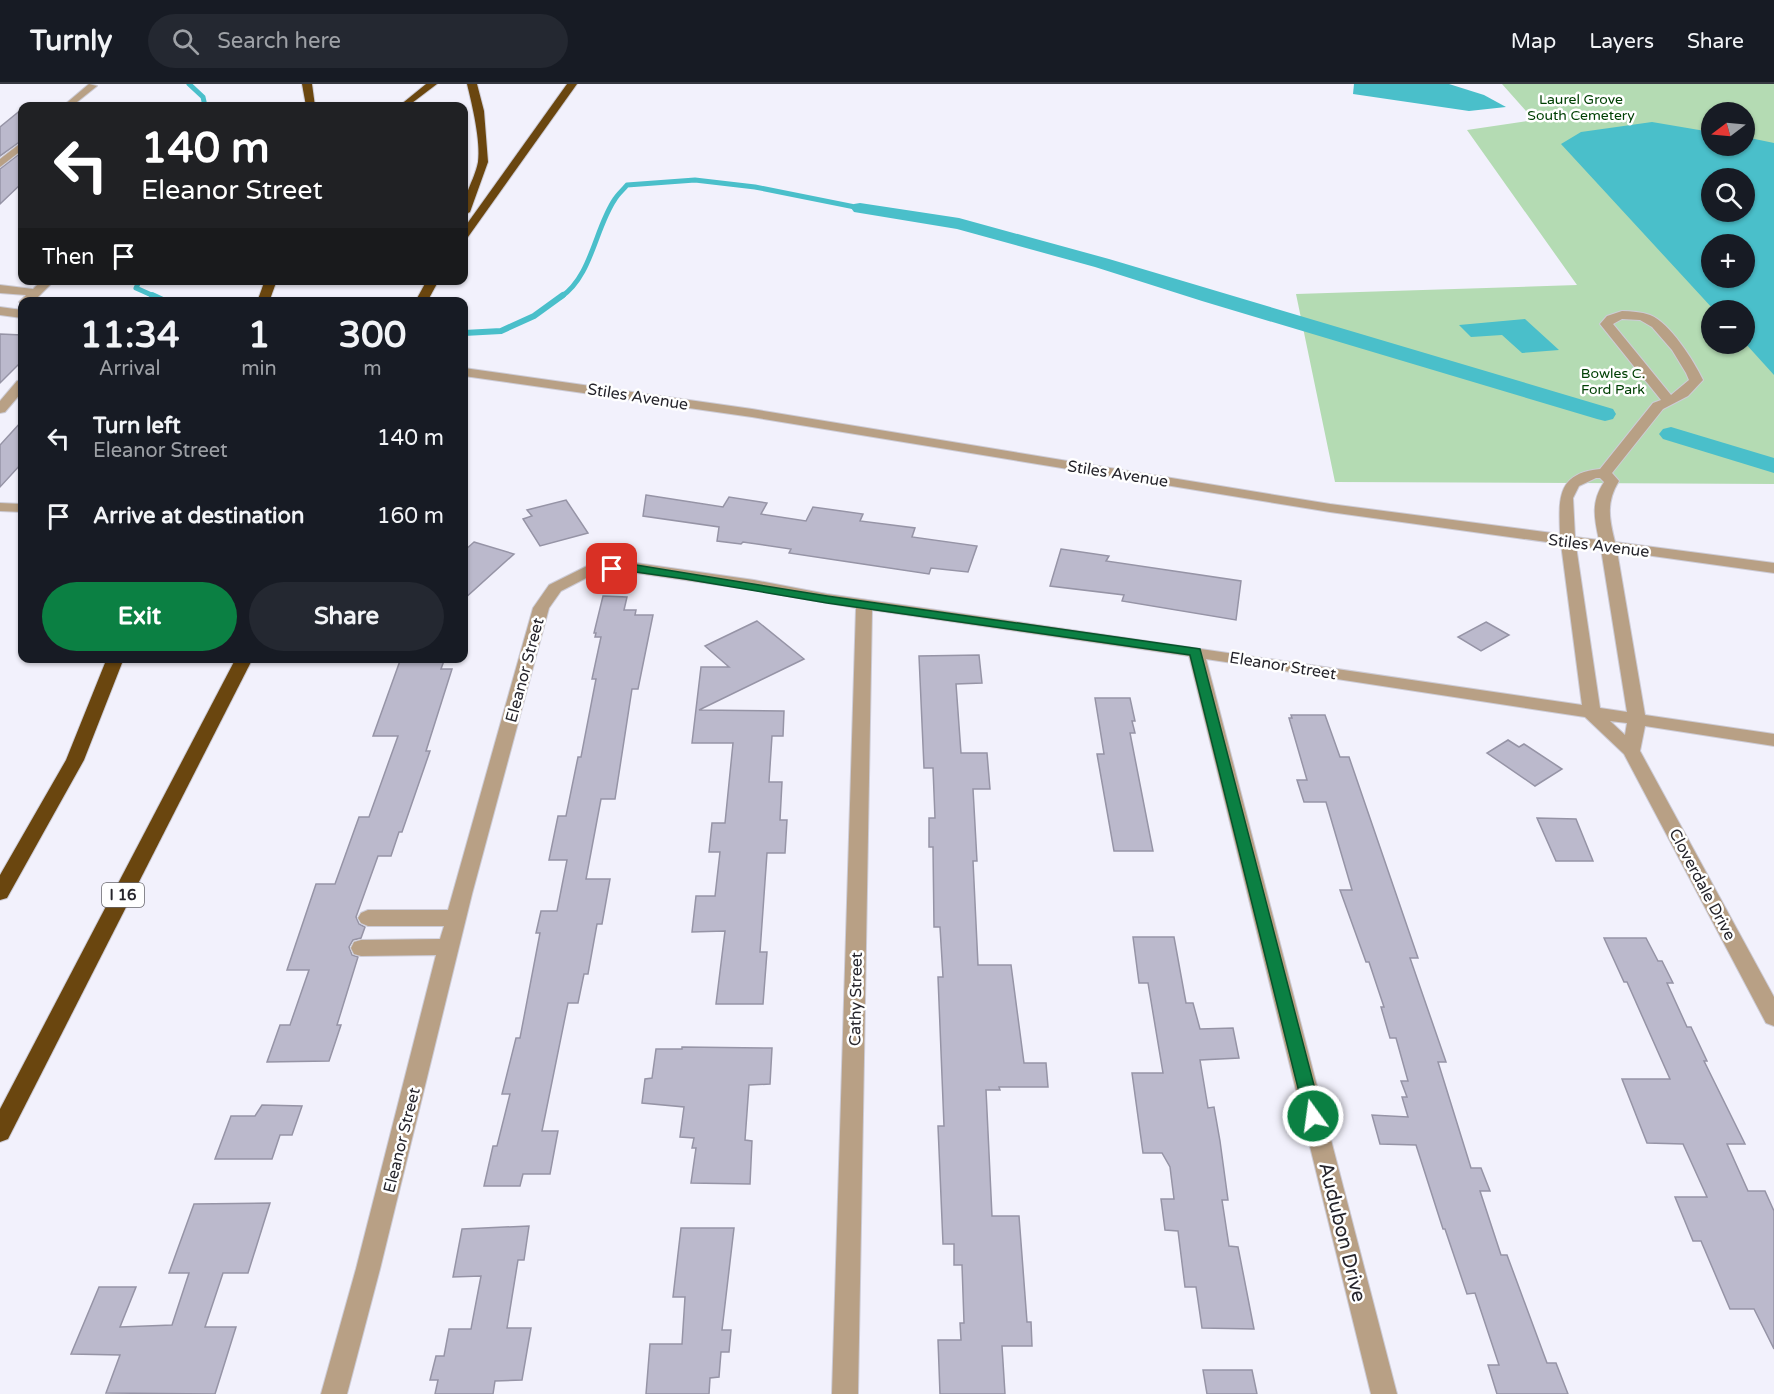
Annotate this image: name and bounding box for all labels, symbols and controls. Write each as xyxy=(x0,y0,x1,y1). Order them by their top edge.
search box xyxy=(148,14,568,68)
text: Turnly xyxy=(30,24,112,58)
icon: search xyxy=(169,25,202,58)
text: Search here xyxy=(217,28,341,54)
text: Map xyxy=(1511,29,1556,54)
text: Layers xyxy=(1589,29,1654,54)
text: Share xyxy=(1687,29,1744,54)
park label: Laurel Grove South Cemetery xyxy=(1527,91,1635,124)
north arrow xyxy=(1701,102,1755,156)
map controls xyxy=(1701,102,1755,354)
text: 140 m xyxy=(141,123,270,174)
icon: left xyxy=(42,126,120,204)
button: search xyxy=(1701,168,1755,222)
text: Eleanor Street xyxy=(141,174,323,207)
button: + xyxy=(1701,234,1755,288)
icon: arrive xyxy=(107,240,140,273)
text: Then xyxy=(42,244,95,270)
button: − xyxy=(1701,300,1755,354)
text: 11:34 xyxy=(80,314,180,357)
text: 1 xyxy=(248,314,270,357)
text: 300 xyxy=(338,314,406,357)
text: Arrival xyxy=(99,357,161,381)
text: min xyxy=(241,357,277,381)
text: m xyxy=(363,357,382,381)
park label: Bowles C. Ford Park xyxy=(1581,365,1645,398)
street label: Stiles Avenue xyxy=(586,379,690,415)
text: Turn left xyxy=(93,413,181,439)
icon: left xyxy=(42,422,75,455)
text: 140 m xyxy=(377,425,444,451)
text: Eleanor Street xyxy=(93,439,228,463)
street label: Stiles Avenue xyxy=(1066,456,1170,492)
icon: arrive xyxy=(42,500,75,533)
text: Arrive at destination xyxy=(93,503,304,529)
text: 160 m xyxy=(377,503,444,529)
street label: Stiles Avenue xyxy=(1547,530,1651,562)
pin xyxy=(586,543,637,594)
icon: arrive xyxy=(595,552,628,585)
button: Exit xyxy=(42,582,237,651)
button: Share xyxy=(249,582,444,651)
street label: Eleanor Street xyxy=(501,616,549,725)
street label: Eleanor Street xyxy=(1228,648,1338,684)
street label: Cloverdale Drive xyxy=(1664,825,1740,944)
road number: I 16 xyxy=(102,883,144,907)
street label: Cathy Street xyxy=(845,952,867,1046)
position arrow xyxy=(1281,1084,1345,1148)
street label: Eleanor Street xyxy=(379,1086,425,1195)
street label: Audubon Drive xyxy=(1313,1160,1371,1305)

